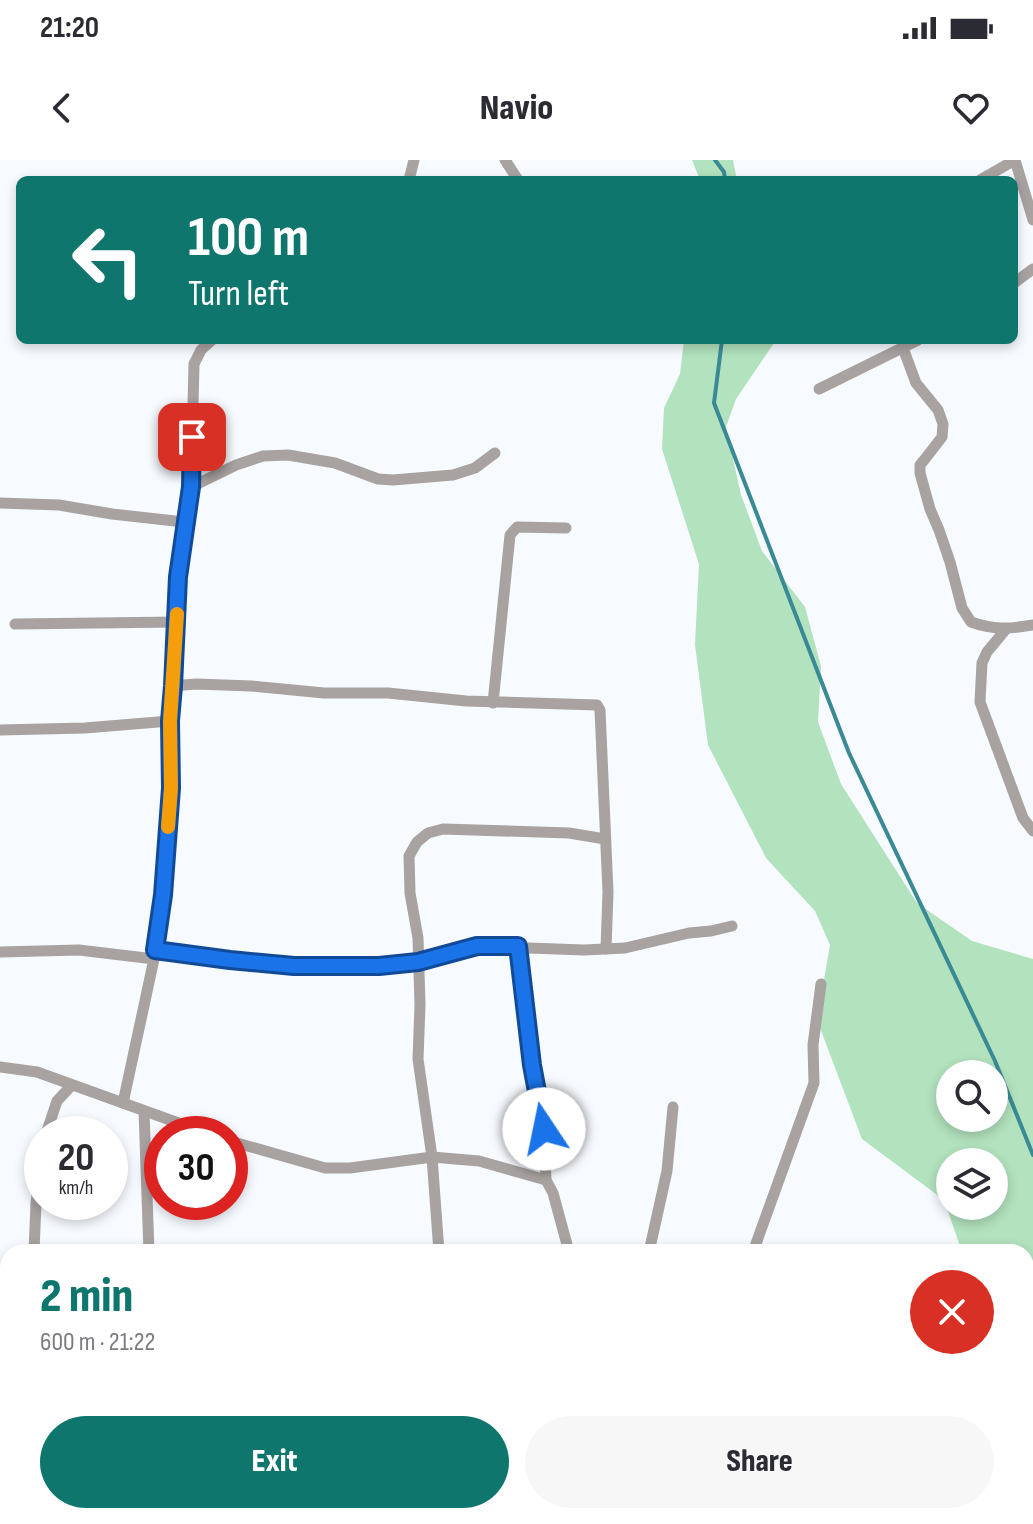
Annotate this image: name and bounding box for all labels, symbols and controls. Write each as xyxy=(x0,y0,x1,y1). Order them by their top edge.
text: 21:20 xyxy=(40,10,99,46)
icon: back xyxy=(40,86,84,130)
icon: heart xyxy=(949,86,993,130)
text: Navio xyxy=(480,87,553,130)
text: 100 m xyxy=(188,205,309,272)
icon: left xyxy=(56,208,160,312)
text: Turn left xyxy=(188,273,289,316)
pin xyxy=(158,403,226,471)
icon: arrive xyxy=(170,415,214,459)
map controls xyxy=(936,1060,1008,1220)
button: search xyxy=(936,1060,1008,1132)
position arrow xyxy=(502,1087,586,1171)
speed limit sign: 30 xyxy=(144,1116,248,1220)
text: 20 xyxy=(58,1134,94,1182)
button: layers xyxy=(936,1148,1008,1220)
text: km/h xyxy=(59,1176,93,1200)
text: 2 min xyxy=(40,1268,133,1325)
button: close xyxy=(910,1270,994,1354)
text: 600 m · 21:22 xyxy=(40,1327,155,1358)
button: Exit xyxy=(40,1416,509,1508)
button: Share xyxy=(525,1416,994,1508)

